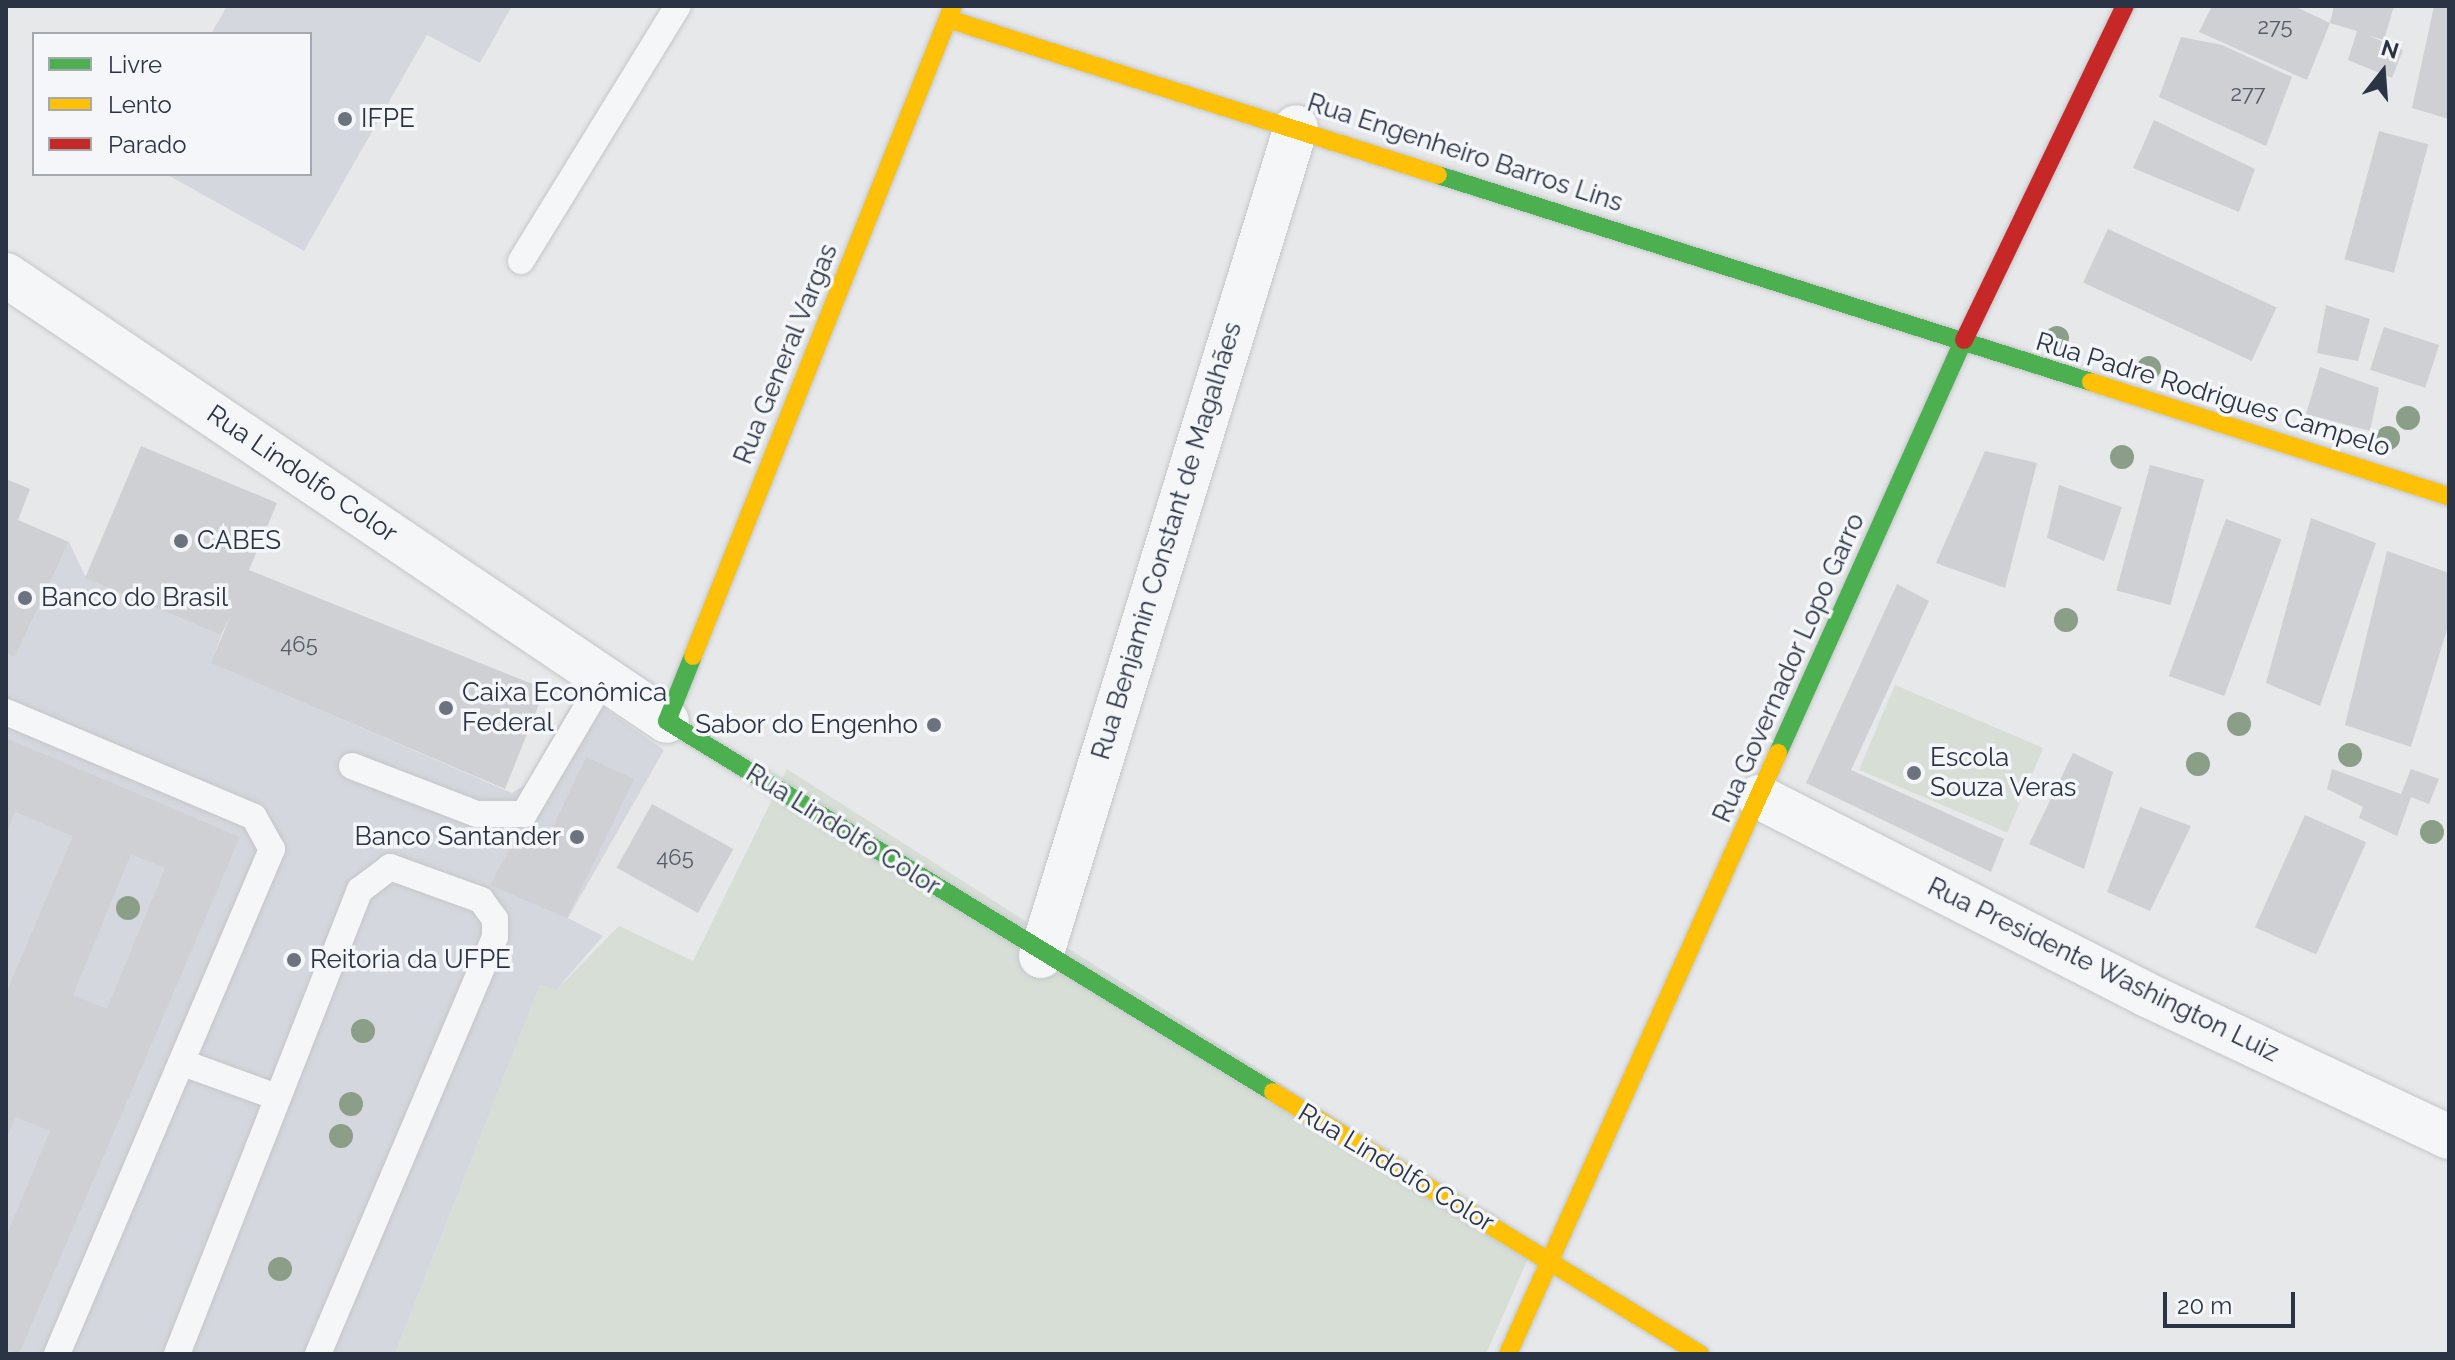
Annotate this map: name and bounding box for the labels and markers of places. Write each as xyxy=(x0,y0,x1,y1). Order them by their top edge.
place label: IFPE xyxy=(361,103,415,135)
marker: IFPE xyxy=(336,110,354,128)
place label: CABES xyxy=(197,525,281,557)
marker: CABES xyxy=(172,532,190,550)
place label: Banco do Brasil xyxy=(41,582,228,614)
marker: Banco do Brasil xyxy=(16,589,34,607)
place label: Caixa Econômica Federal xyxy=(462,677,667,738)
marker: Caixa Econômica Federal xyxy=(437,699,455,717)
place label: Sabor do Engenho xyxy=(695,709,918,741)
marker: Sabor do Engenho xyxy=(925,716,943,734)
place label: Escola Souza Veras xyxy=(1930,742,2077,804)
marker: Escola Souza Veras xyxy=(1905,764,1923,782)
place label: Banco Santander xyxy=(355,821,561,853)
marker: Banco Santander xyxy=(568,828,586,846)
place label: Reitoria da UFPE xyxy=(310,944,511,976)
marker: Reitoria da UFPE xyxy=(285,951,303,969)

